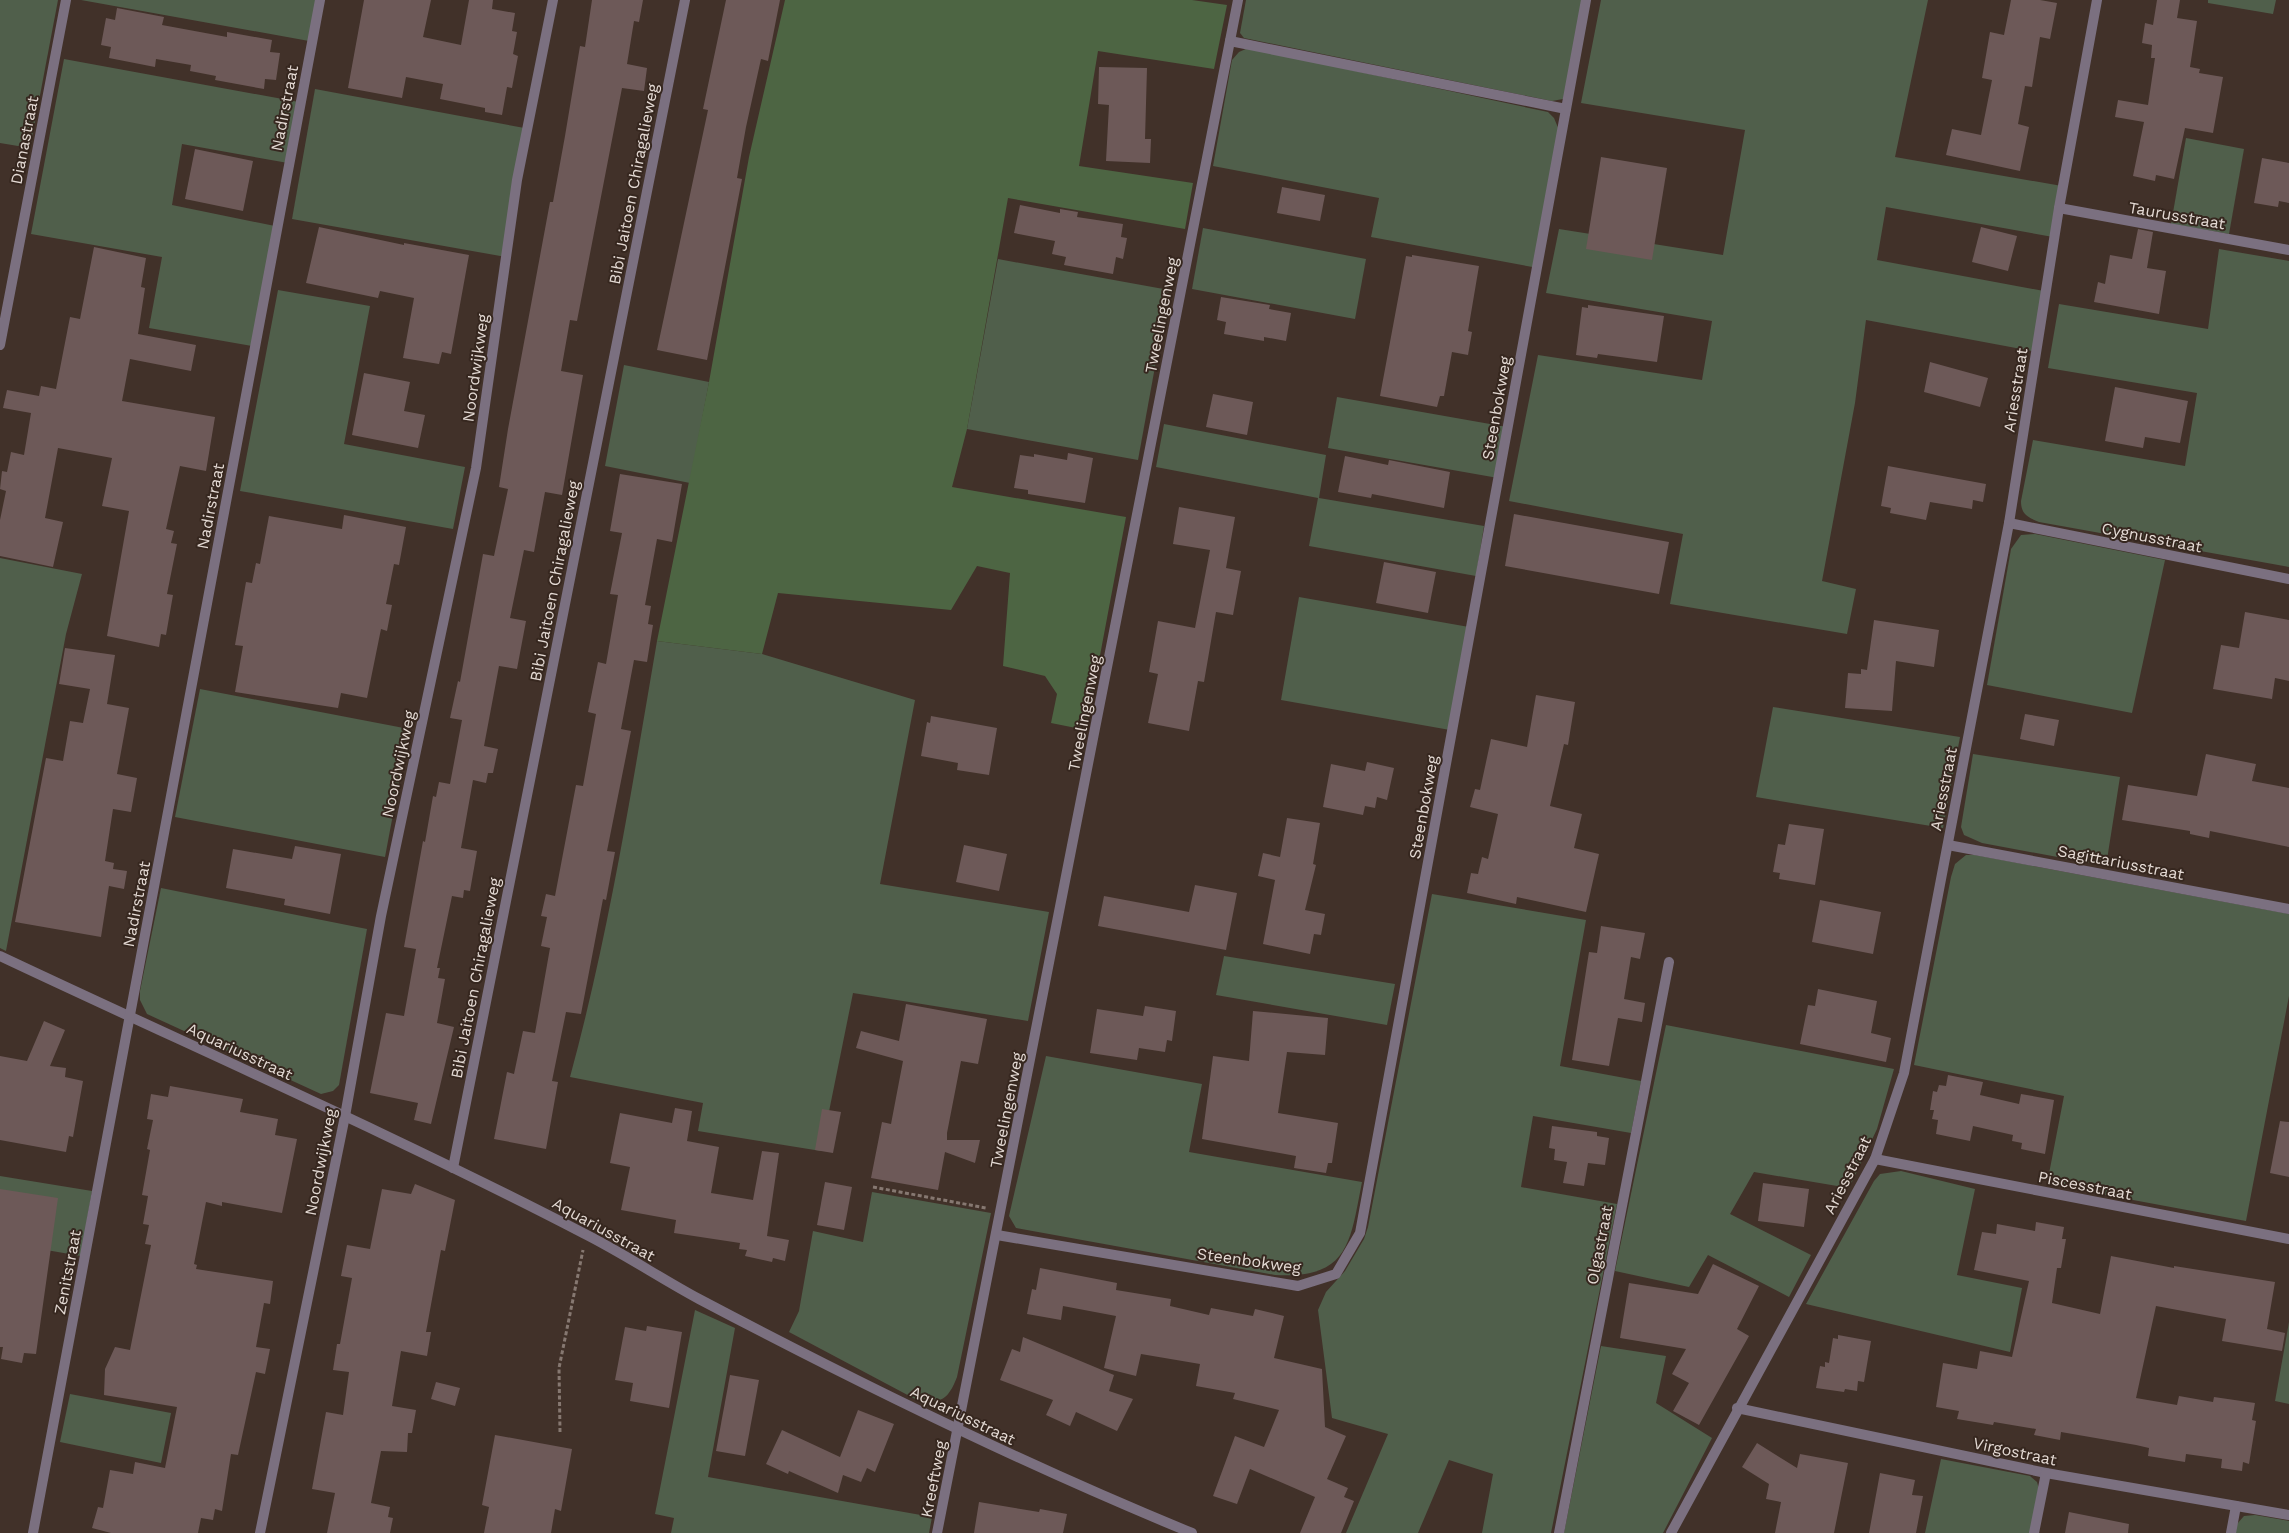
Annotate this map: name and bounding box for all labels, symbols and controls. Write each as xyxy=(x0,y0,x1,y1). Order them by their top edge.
street label: Nadirstraat xyxy=(267,63,302,153)
street label: Bibi Jaitoen Chiragalieweg xyxy=(605,82,662,286)
street label: Dianastraat xyxy=(7,94,42,186)
street label: Taurusstraat xyxy=(2127,198,2227,233)
street label: Tweelingenweg xyxy=(1141,255,1182,375)
street label: Noordwijkweg xyxy=(459,312,493,423)
street label: Ariesstraat xyxy=(1999,346,2032,434)
street label: Steenbokweg xyxy=(1478,354,1515,461)
street label: Nadirstraat xyxy=(193,461,228,551)
street label: Bibi Jaitoen Chiragalieweg xyxy=(526,479,583,683)
street label: Cygnusstraat xyxy=(2100,518,2204,557)
street label: Tweelingenweg xyxy=(1064,653,1105,773)
street label: Noordwijkweg xyxy=(378,708,419,819)
street label: Ariesstraat xyxy=(1926,745,1961,833)
street label: Steenbokweg xyxy=(1405,753,1442,860)
street label: Sagittariusstraat xyxy=(2056,841,2186,884)
street label: Nadirstraat xyxy=(119,859,154,949)
street label: Bibi Jaitoen Chiragalieweg xyxy=(447,876,504,1080)
street label: Aquariusstraat xyxy=(184,1019,296,1084)
street label: Tweelingenweg xyxy=(986,1050,1027,1170)
street label: Noordwijkweg xyxy=(301,1106,340,1217)
street label: Ariesstraat xyxy=(1820,1133,1875,1217)
street label: Piscesstraat xyxy=(2036,1167,2134,1204)
street label: Aquariusstraat xyxy=(549,1193,659,1266)
street label: Olgastraat xyxy=(1582,1204,1617,1286)
street label: Zenitstraat xyxy=(50,1228,85,1316)
street label: Steenbokweg xyxy=(1196,1244,1303,1277)
street label: Aquariusstraat xyxy=(907,1382,1019,1449)
street label: Virgostraat xyxy=(1971,1433,2059,1470)
street label: Kreeftweg xyxy=(917,1438,950,1519)

